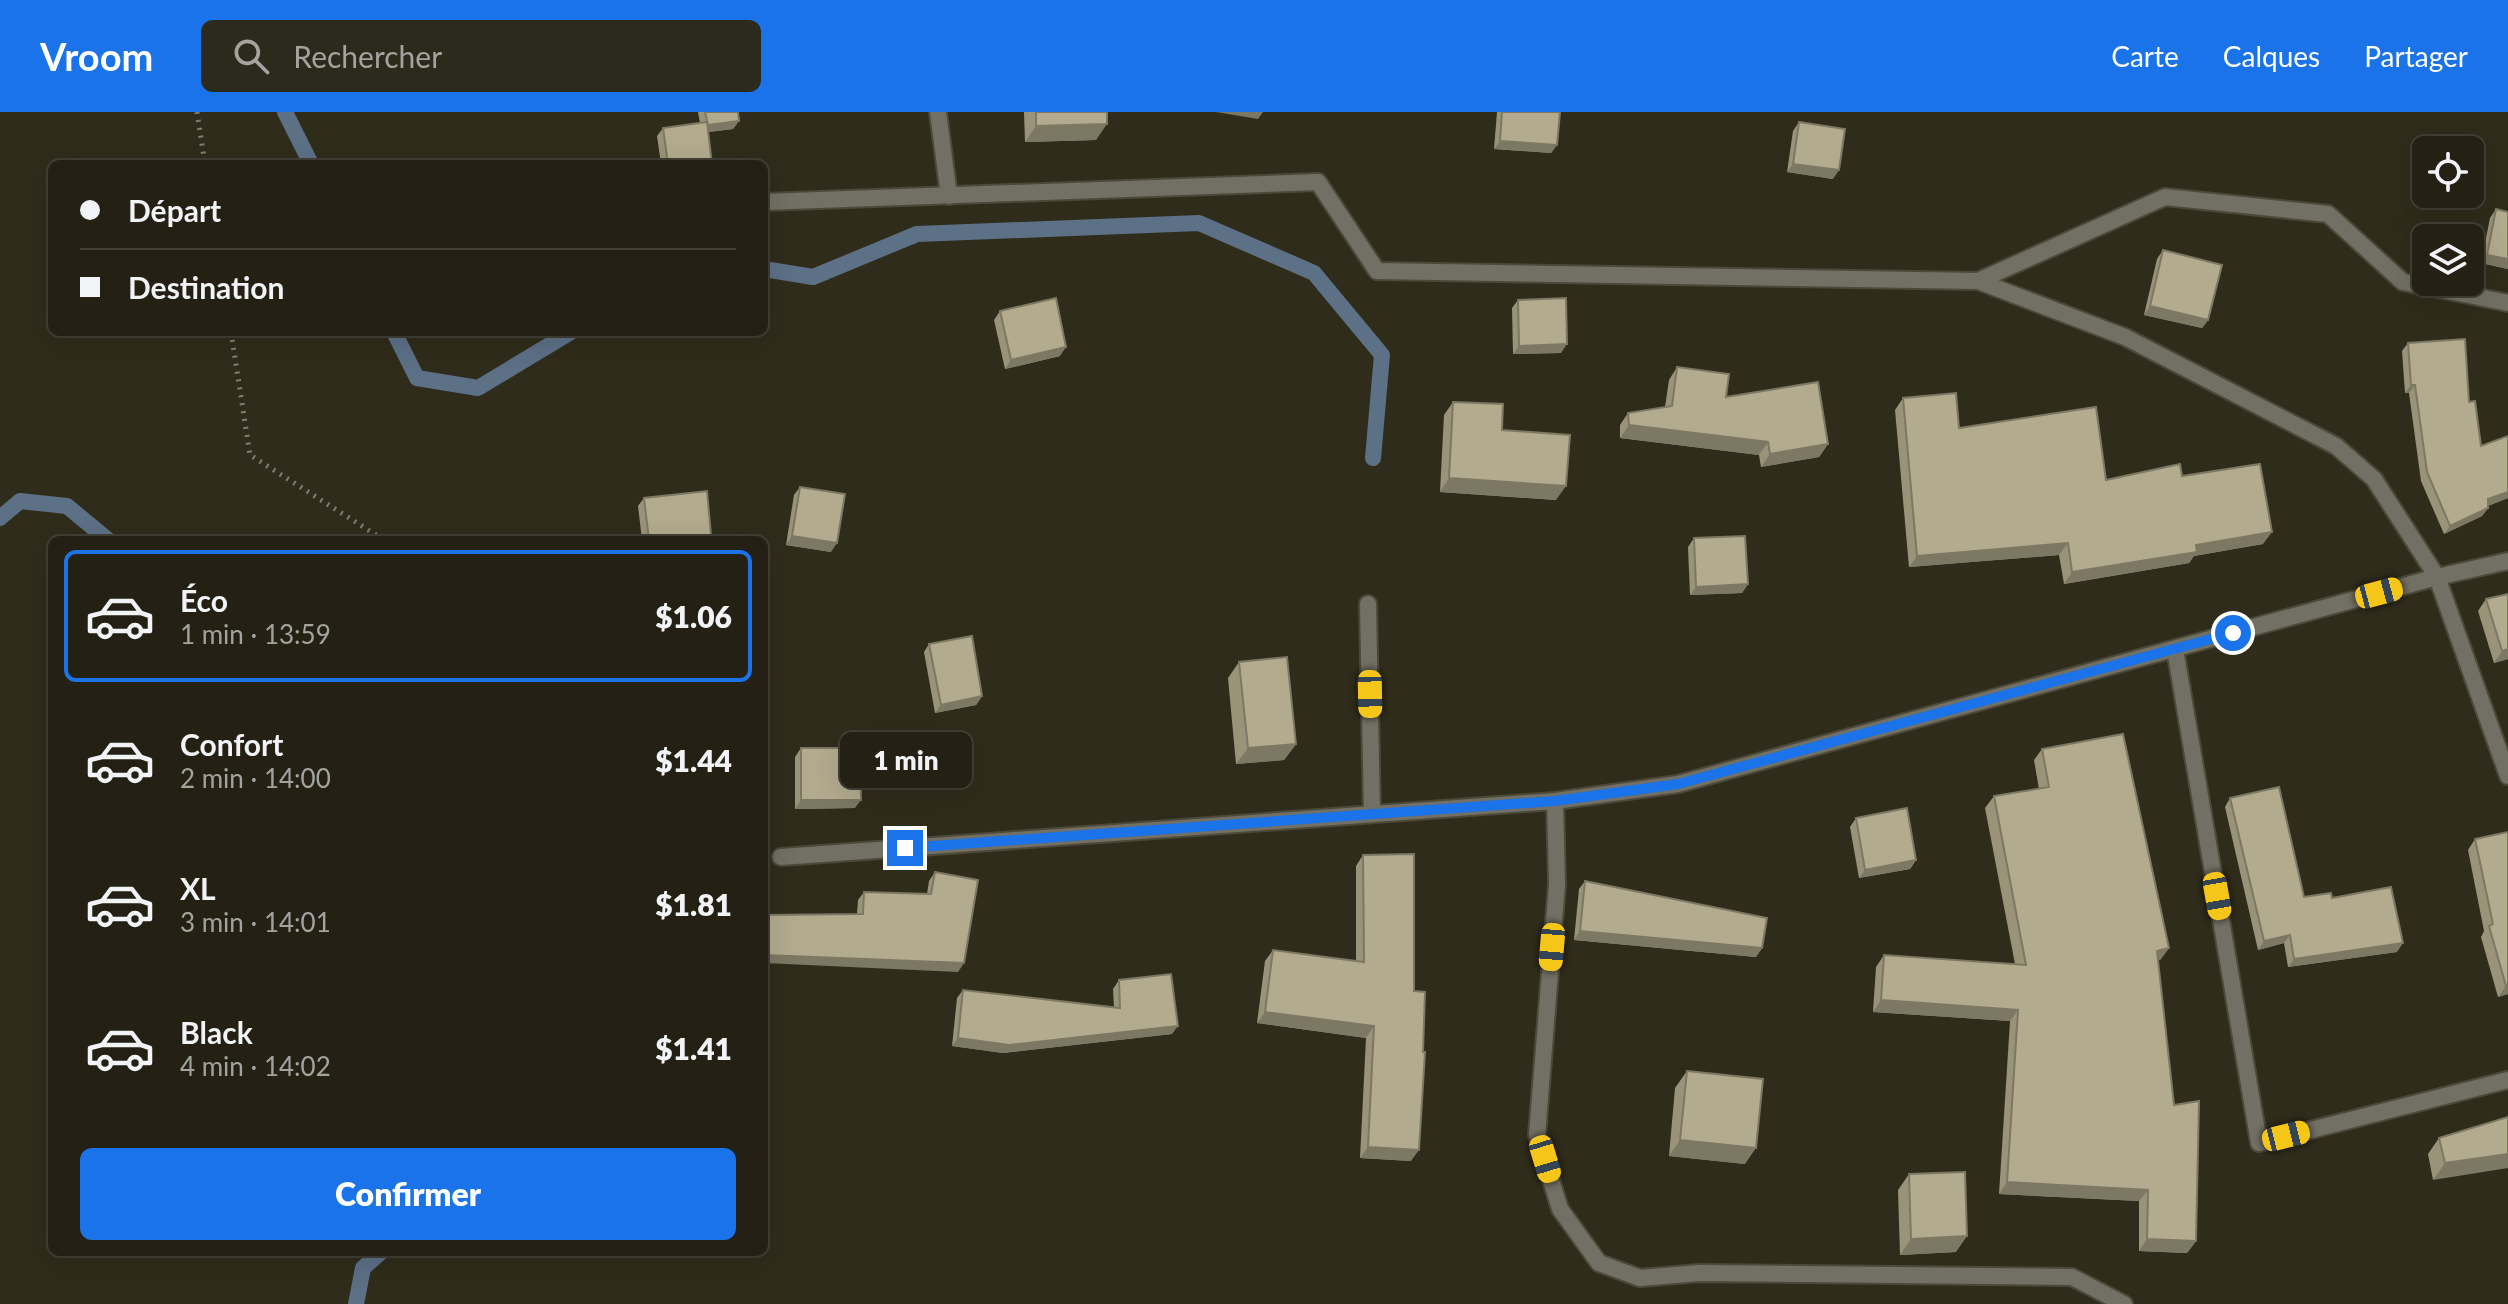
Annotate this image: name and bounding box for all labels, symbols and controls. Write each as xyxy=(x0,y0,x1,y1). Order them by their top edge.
search box xyxy=(201,20,761,92)
text: Vroom xyxy=(40,33,153,79)
icon: search xyxy=(229,34,273,78)
text: Rechercher xyxy=(293,38,442,74)
text: Carte xyxy=(2111,39,2179,73)
text: Calques xyxy=(2223,39,2320,73)
text: Partager xyxy=(2364,39,2468,73)
map controls xyxy=(2412,136,2484,296)
button: locate xyxy=(2412,136,2484,208)
text: Départ xyxy=(128,192,221,228)
button: layers xyxy=(2412,224,2484,296)
text: Destination xyxy=(128,269,285,305)
car xyxy=(2353,575,2405,611)
icon: car xyxy=(84,580,156,652)
text: Éco xyxy=(180,582,228,618)
text: $1.06 xyxy=(655,598,732,634)
route start xyxy=(2215,615,2251,651)
text: 1 min · 13:59 xyxy=(180,618,331,650)
car xyxy=(1358,670,1382,718)
icon: car xyxy=(84,724,156,796)
text: Confort xyxy=(180,726,283,762)
callout: 1 min xyxy=(839,732,971,788)
text: $1.44 xyxy=(655,742,732,778)
text: 1 min xyxy=(874,744,938,776)
text: 2 min · 14:00 xyxy=(180,762,331,794)
route end xyxy=(887,830,923,866)
icon: car xyxy=(84,868,156,940)
text: XL xyxy=(180,870,216,906)
car xyxy=(2201,870,2233,922)
text: $1.81 xyxy=(655,886,732,922)
text: 3 min · 14:01 xyxy=(180,906,331,938)
car xyxy=(1538,922,1566,972)
icon: car xyxy=(84,1012,156,1084)
text: Black xyxy=(180,1014,253,1050)
text: $1.41 xyxy=(655,1030,732,1066)
text: 4 min · 14:02 xyxy=(180,1050,331,1082)
car xyxy=(2260,1119,2312,1153)
car xyxy=(1527,1133,1563,1185)
button: Confirmer xyxy=(80,1148,736,1240)

